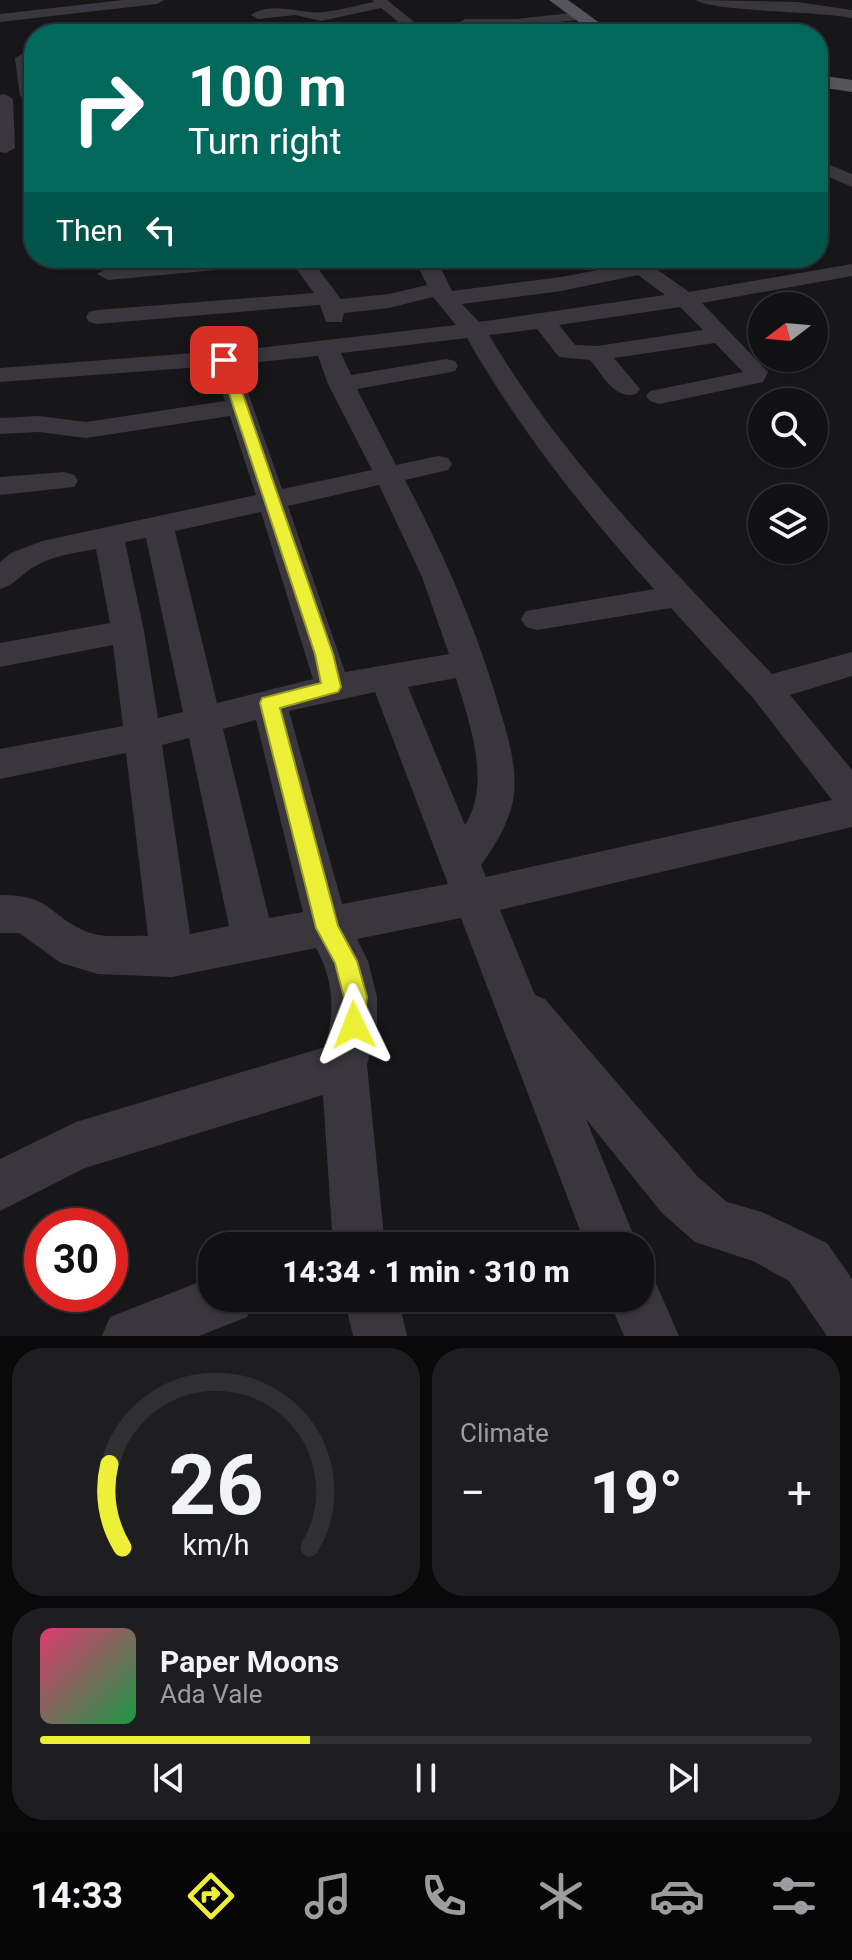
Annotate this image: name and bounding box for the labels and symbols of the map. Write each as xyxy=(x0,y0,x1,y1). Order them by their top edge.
north arrow xyxy=(748,292,828,372)
pin xyxy=(190,326,258,394)
position arrow xyxy=(312,983,396,1067)
speed limit sign: 30 xyxy=(24,1208,128,1312)

